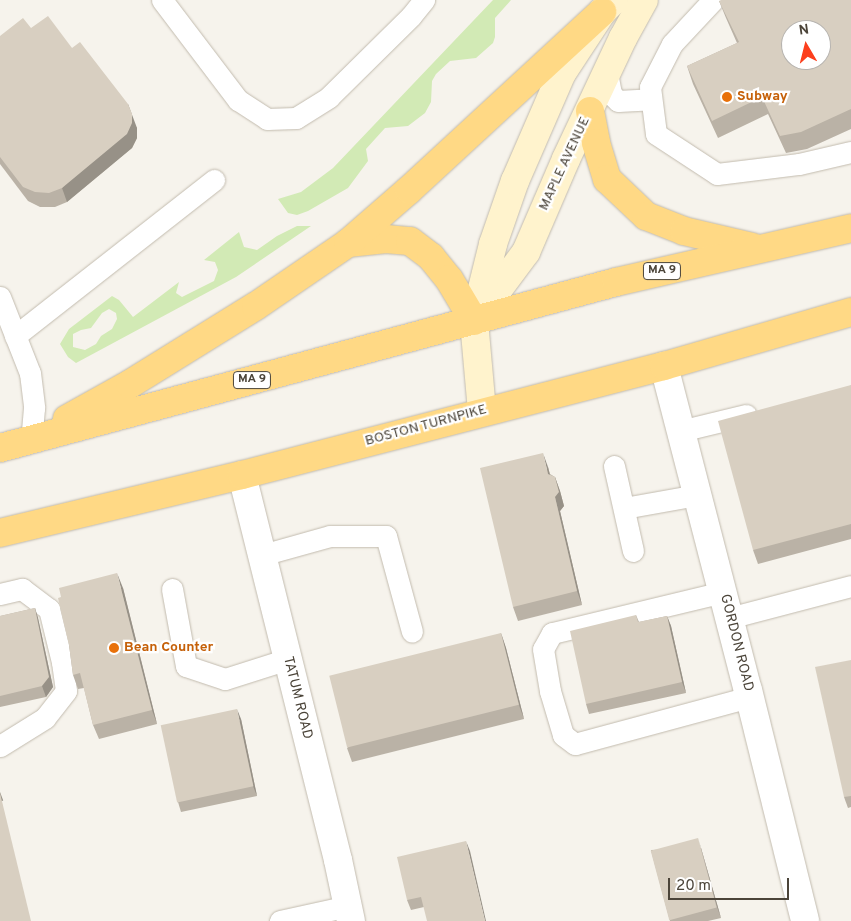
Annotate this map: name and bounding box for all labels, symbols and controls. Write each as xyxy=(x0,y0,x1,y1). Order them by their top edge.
north arrow xyxy=(781,20,831,70)
text: N xyxy=(798,22,810,40)
place label: Subway xyxy=(737,89,788,105)
marker: Subway xyxy=(721,91,733,103)
street label: MAPLE AVENUE xyxy=(536,114,594,214)
road number: MA 9 xyxy=(642,262,682,280)
road number: MA 9 xyxy=(232,370,272,390)
street label: BOSTON TURNPIKE xyxy=(363,402,489,450)
street label: GORDON ROAD xyxy=(716,593,756,693)
place label: Bean Counter xyxy=(124,640,213,656)
marker: Bean Counter xyxy=(108,642,120,654)
street label: TATUM ROAD xyxy=(279,655,315,741)
scale bar xyxy=(671,868,792,900)
text: 20 m xyxy=(676,877,711,896)

